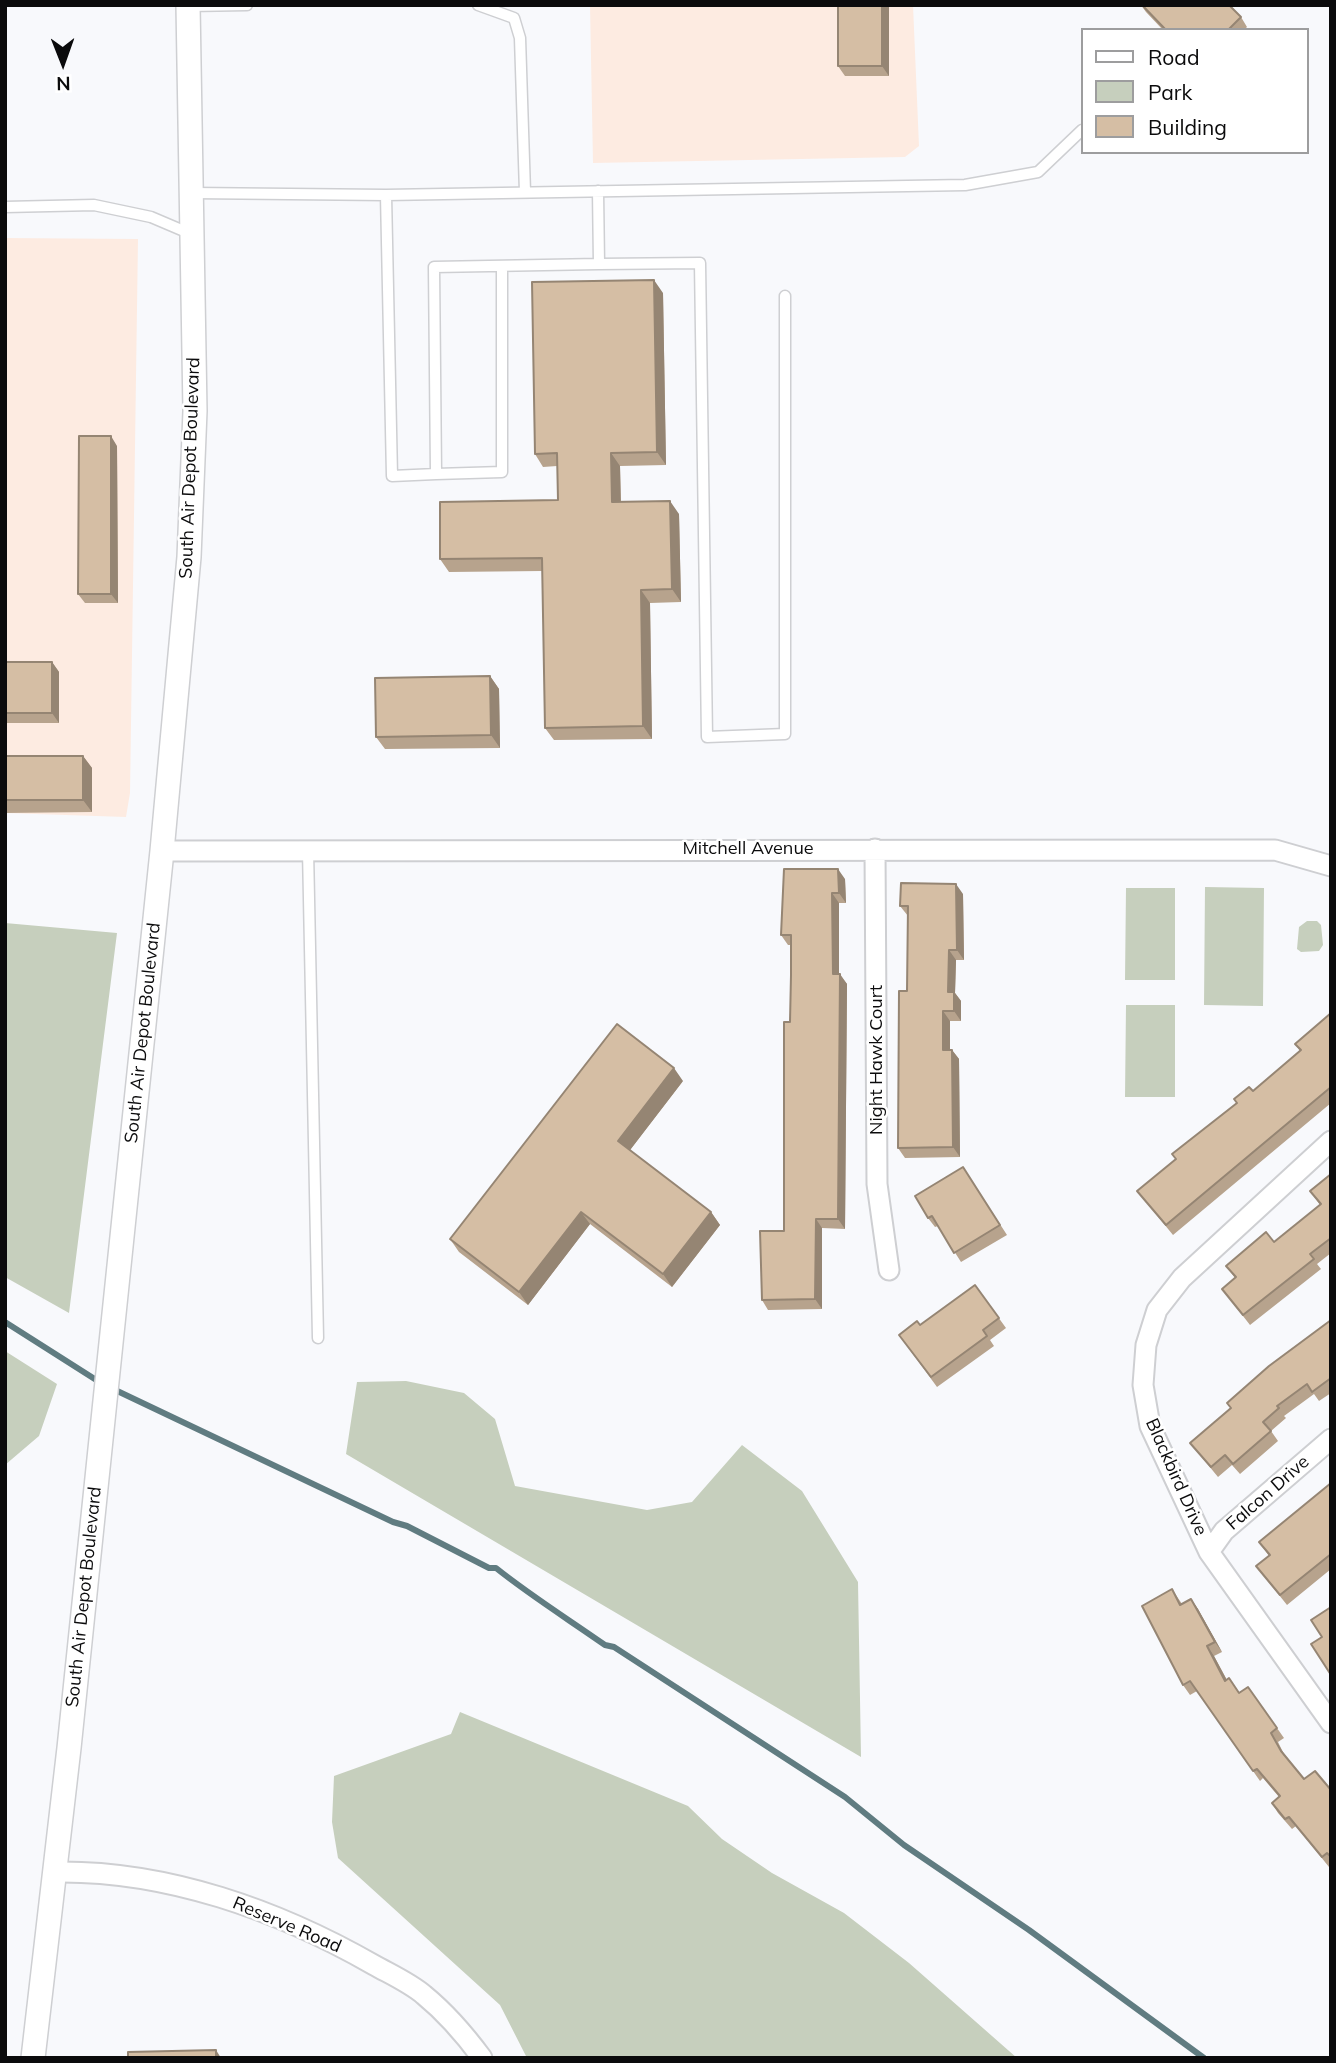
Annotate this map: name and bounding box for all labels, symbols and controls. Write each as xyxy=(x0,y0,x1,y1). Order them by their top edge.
north arrow xyxy=(28,28,98,98)
legend xyxy=(1080,28,1308,154)
text: Road xyxy=(1148,44,1199,70)
text: N xyxy=(56,72,71,96)
text: Park xyxy=(1148,79,1192,105)
text: Building xyxy=(1148,114,1227,140)
street label: South Air Depot Boulevard xyxy=(175,357,205,579)
street label: Mitchell Avenue xyxy=(682,838,814,860)
street label: South Air Depot Boulevard xyxy=(121,922,165,1144)
street label: Night Hawk Court xyxy=(866,985,888,1135)
street label: Blackbird Drive xyxy=(1141,1415,1211,1539)
street label: Falcon Drive xyxy=(1222,1451,1314,1535)
street label: South Air Depot Boulevard xyxy=(62,1486,106,1708)
street label: Reserve Road xyxy=(229,1892,345,1958)

